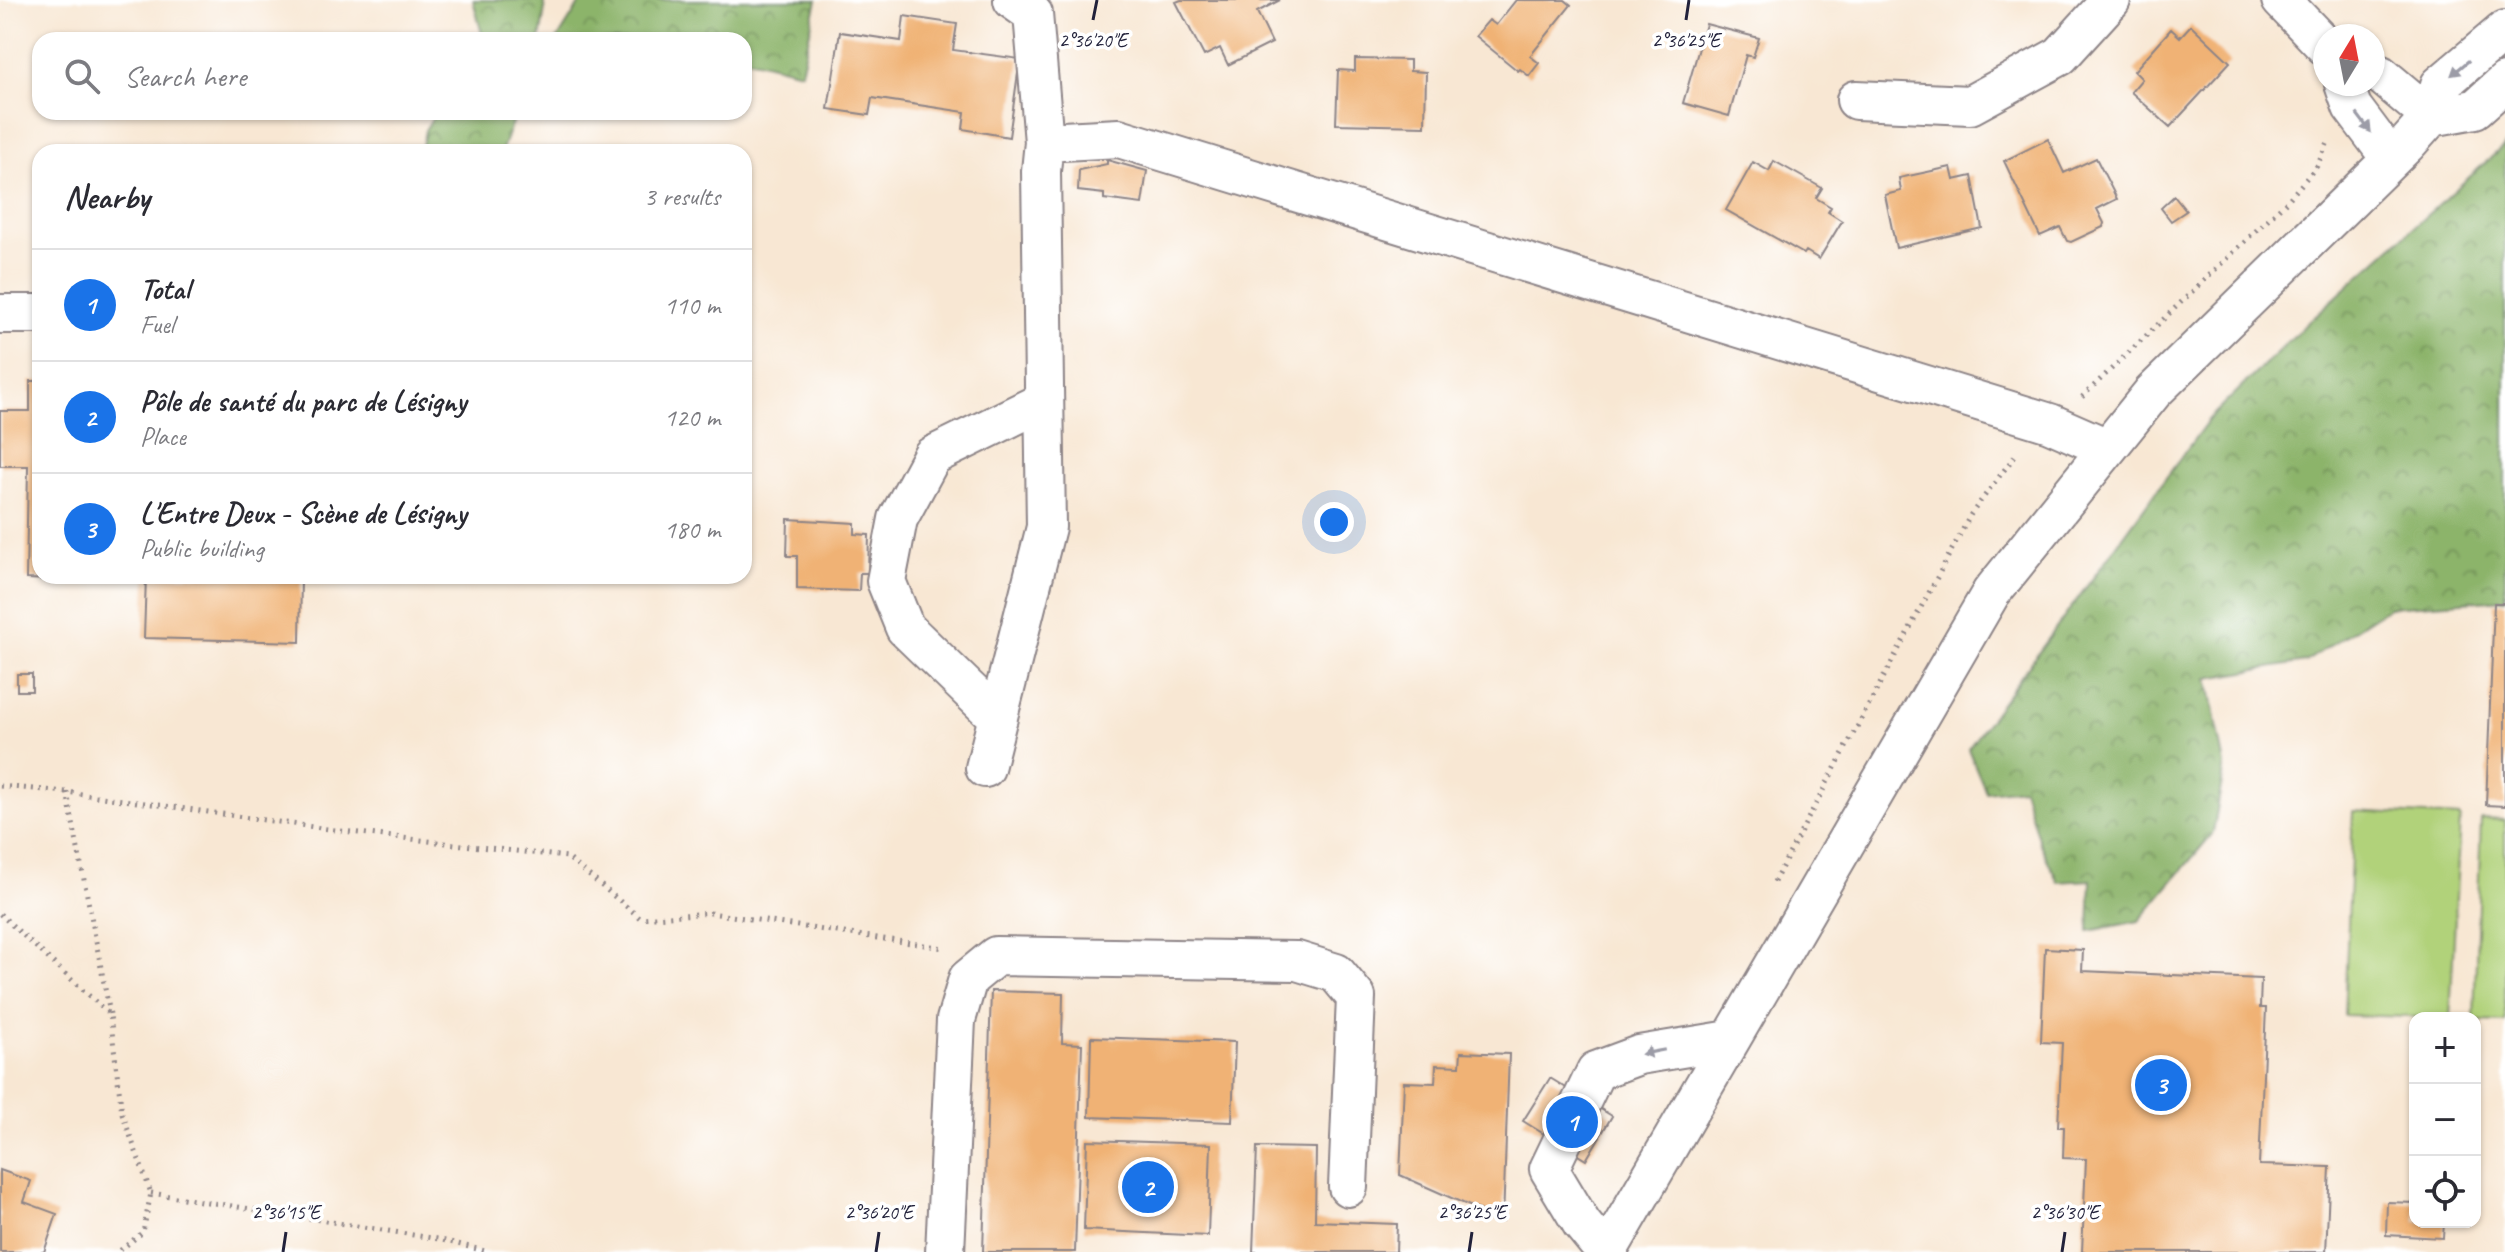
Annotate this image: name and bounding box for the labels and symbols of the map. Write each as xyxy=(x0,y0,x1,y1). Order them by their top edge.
north arrow xyxy=(2313,24,2385,96)
text: 2°36'20"E xyxy=(1059,28,1130,53)
text: 2°36'25"E xyxy=(1652,28,1723,53)
one-way arrow xyxy=(2450,59,2470,76)
one-way arrow xyxy=(2356,113,2372,133)
your location xyxy=(1314,502,1354,542)
one-way arrow xyxy=(1641,1046,1666,1059)
pin: 3 xyxy=(2135,1055,2187,1115)
pin: 1 xyxy=(1546,1092,1598,1152)
pin: 2 xyxy=(1122,1157,1174,1217)
text: 2°36'15"E xyxy=(252,1200,323,1225)
text: 2°36'20"E xyxy=(845,1200,916,1225)
text: 2°36'25"E xyxy=(1438,1200,1509,1225)
text: 2°36'30"E xyxy=(2031,1200,2102,1225)

